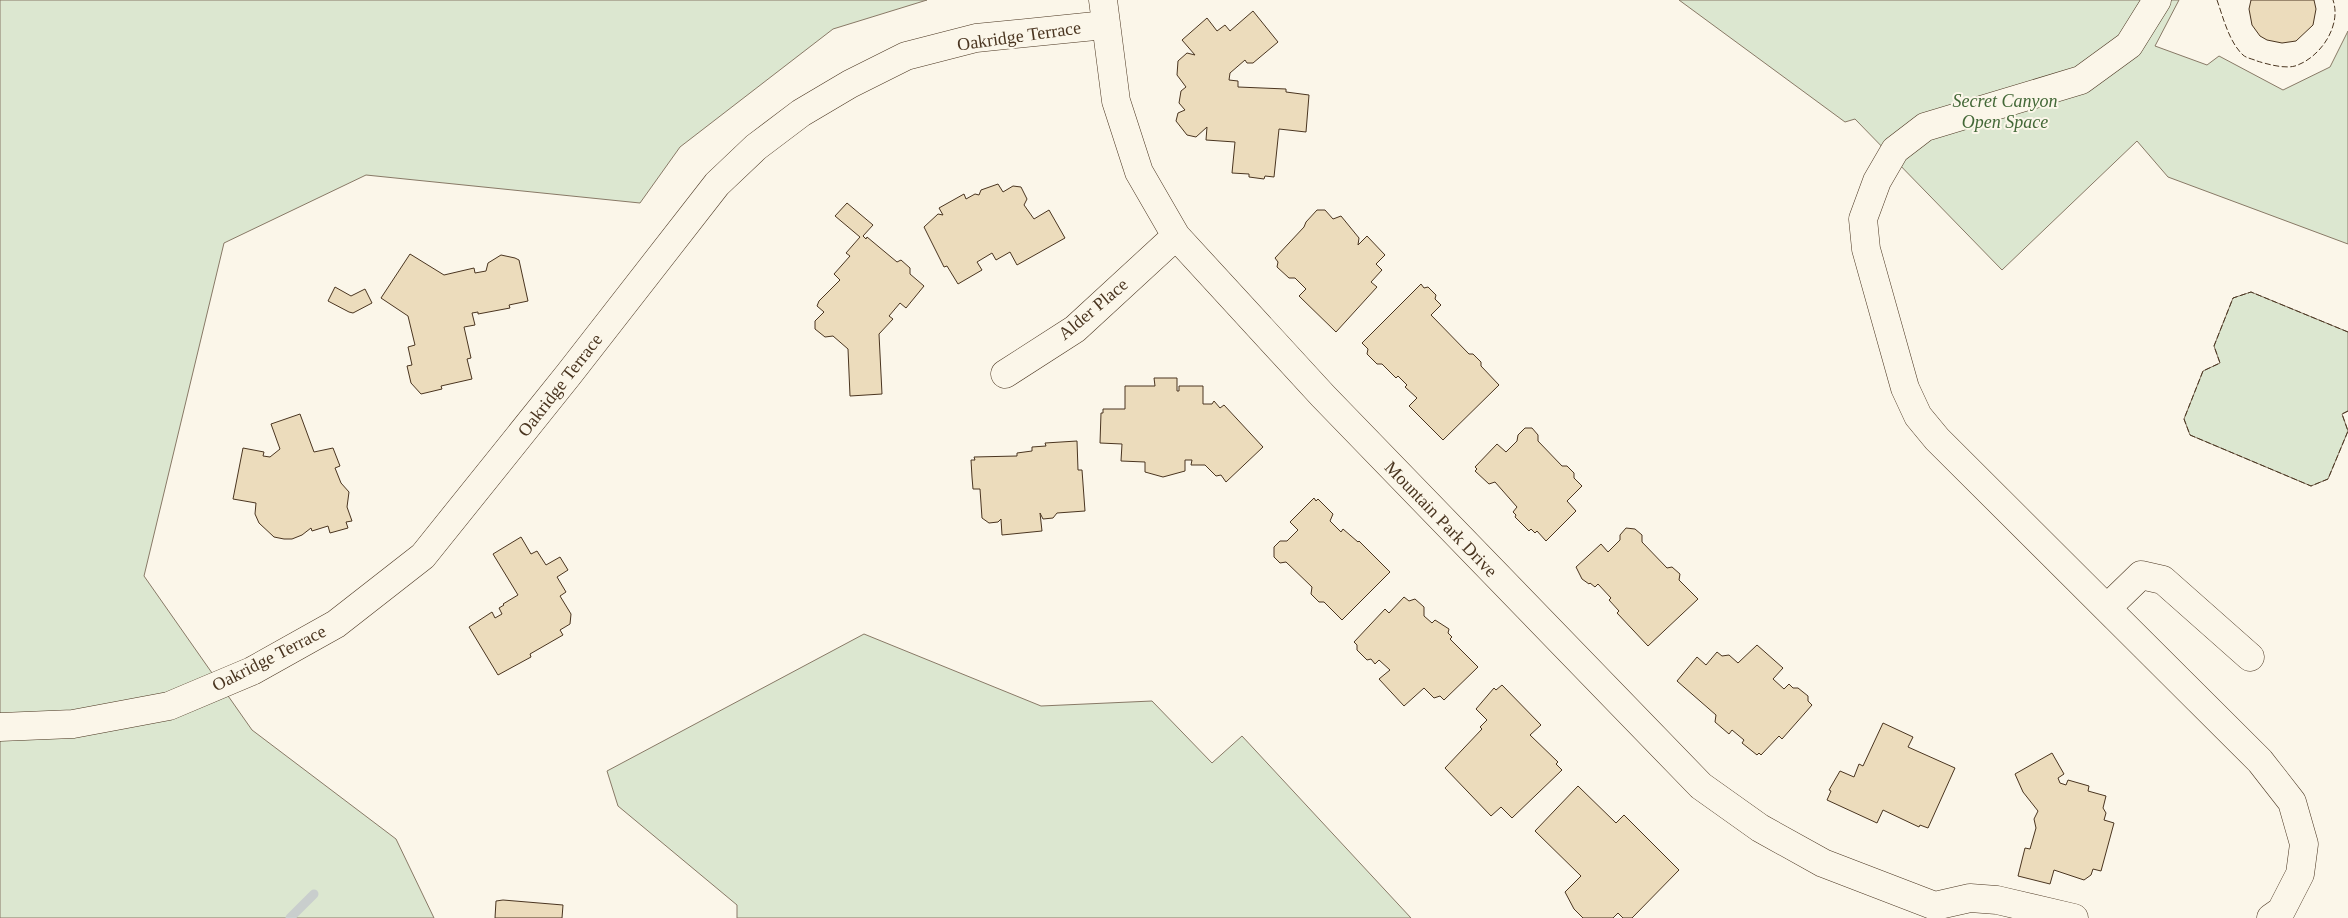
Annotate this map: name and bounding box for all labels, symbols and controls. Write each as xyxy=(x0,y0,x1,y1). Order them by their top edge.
street label: Oakridge Terrace xyxy=(956,17,1082,55)
park label: Secret Canyon Open Space xyxy=(1953,91,2057,132)
street label: Alder Place xyxy=(1054,274,1132,344)
street label: Oakridge Terrace xyxy=(514,330,606,440)
street label: Mountain Park Drive xyxy=(1381,457,1501,581)
street label: Oakridge Terrace xyxy=(209,621,329,695)

